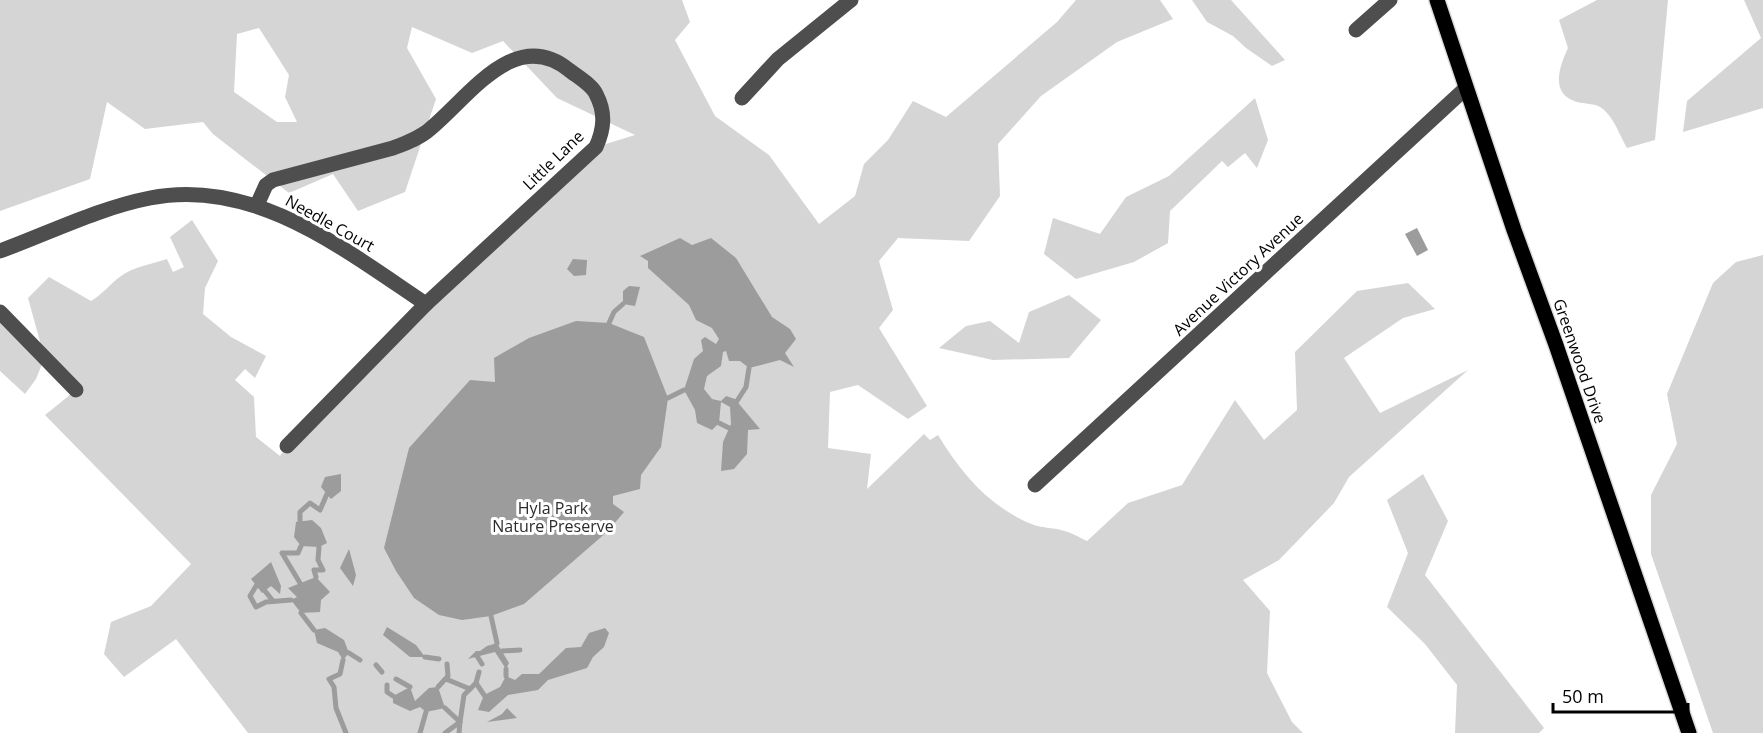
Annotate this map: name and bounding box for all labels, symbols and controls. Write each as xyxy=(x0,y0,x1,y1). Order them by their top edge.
street label: Little Lane xyxy=(518,125,588,195)
street label: Needle Court xyxy=(281,189,379,257)
street label: Avenue Victory Avenue xyxy=(1168,208,1308,340)
street label: Greenwood Drive xyxy=(1548,296,1612,426)
park label: Hyla Park Nature Preserve xyxy=(492,497,614,537)
scale bar xyxy=(1553,676,1688,714)
text: 50 m xyxy=(1562,684,1604,708)

